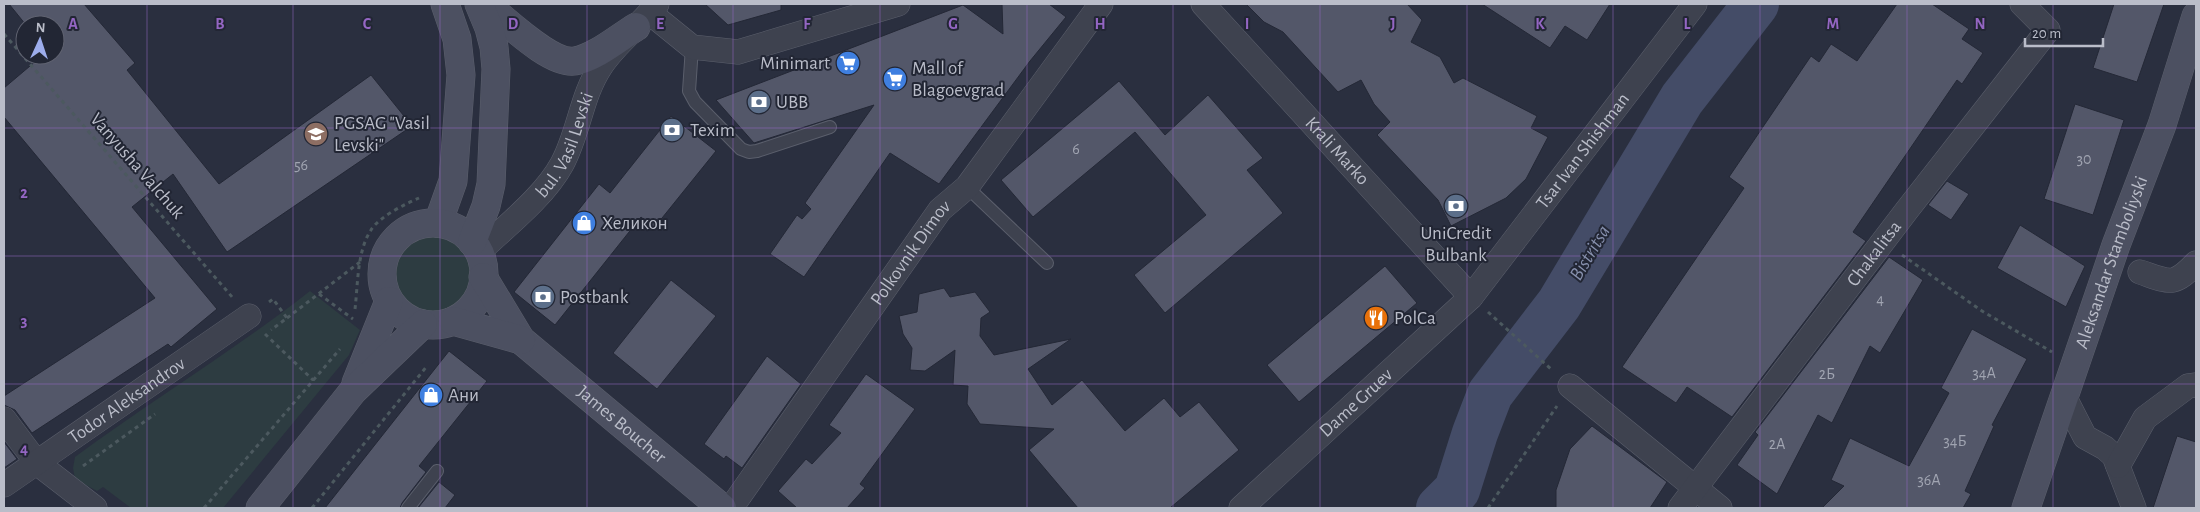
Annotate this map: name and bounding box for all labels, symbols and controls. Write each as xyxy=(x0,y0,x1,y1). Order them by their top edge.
north arrow xyxy=(15,15,65,65)
scale bar xyxy=(2025,15,2102,47)
text: A xyxy=(68,16,78,32)
text: B xyxy=(215,16,225,32)
text: C xyxy=(363,16,372,32)
text: D xyxy=(508,16,519,32)
text: E xyxy=(656,16,664,32)
text: F xyxy=(803,16,811,32)
text: G xyxy=(948,16,958,32)
text: H xyxy=(1094,16,1106,32)
text: I xyxy=(1245,16,1249,32)
text: J xyxy=(1390,16,1396,32)
text: K xyxy=(1535,16,1545,32)
text: L xyxy=(1684,16,1691,32)
text: M xyxy=(1827,16,1839,32)
text: N xyxy=(1974,16,1986,32)
text: N xyxy=(35,21,46,35)
text: 20 m xyxy=(2032,26,2061,41)
supermarket icon: Minimart xyxy=(835,50,861,76)
place label: Minimart xyxy=(760,54,830,73)
place label: Mall of Blagoevgrad xyxy=(912,59,1005,100)
supermarket icon: Mall of Blagoevgrad xyxy=(882,66,908,92)
bank icon: UBB xyxy=(746,89,772,115)
street label: Tsar Ivan Shishman xyxy=(1532,89,1633,212)
street label: bul. Vasil Levski xyxy=(532,90,597,201)
place label: UBB xyxy=(776,93,808,112)
street label: Vanyusha Valchuk xyxy=(86,110,188,223)
street label: Krali Marko xyxy=(1302,113,1373,188)
place label: PGSAG "Vasil Levski" xyxy=(334,114,430,155)
bank icon: Texim xyxy=(659,117,685,143)
school or university icon: PGSAG "Vasil Levski" xyxy=(303,121,329,147)
place label: Texim xyxy=(690,121,735,140)
house number: 6 xyxy=(1072,141,1080,157)
house number: 30 xyxy=(2076,151,2092,167)
house number: 56 xyxy=(294,157,308,173)
street label: Aleksandar Stamboliyski xyxy=(2072,173,2151,351)
text: 2 xyxy=(20,185,28,201)
bank icon: UniCredit Bulbank xyxy=(1443,193,1469,219)
street label: Polkovnik Dimov xyxy=(867,196,954,309)
shop icon: Хеликон xyxy=(571,210,597,236)
place label: Хеликон xyxy=(602,214,668,233)
street label: Chakalitsa xyxy=(1843,217,1905,290)
water label: Bistritsa xyxy=(1566,222,1614,284)
place label: UniCredit Bulbank xyxy=(1421,224,1491,265)
bank icon: Postbank xyxy=(530,284,556,310)
place label: Postbank xyxy=(560,288,629,307)
house number: 4 xyxy=(1876,291,1884,307)
restaurant icon: PolCa xyxy=(1363,305,1389,331)
place label: PolCa xyxy=(1394,309,1436,328)
text: 3 xyxy=(21,313,28,329)
street label: Todor Aleksandrov xyxy=(65,354,189,447)
street label: Dame Gruev xyxy=(1316,365,1396,441)
house number: 34А xyxy=(1972,365,1996,381)
house number: 2Б xyxy=(1819,366,1835,382)
shop icon: Ани xyxy=(418,382,444,408)
street label: James Boucher xyxy=(574,382,670,467)
place label: Ани xyxy=(448,386,479,405)
house number: 34Б xyxy=(1943,433,1967,449)
house number: 2А xyxy=(1769,436,1786,452)
text: 4 xyxy=(20,441,28,457)
house number: 36А xyxy=(1917,472,1941,488)

